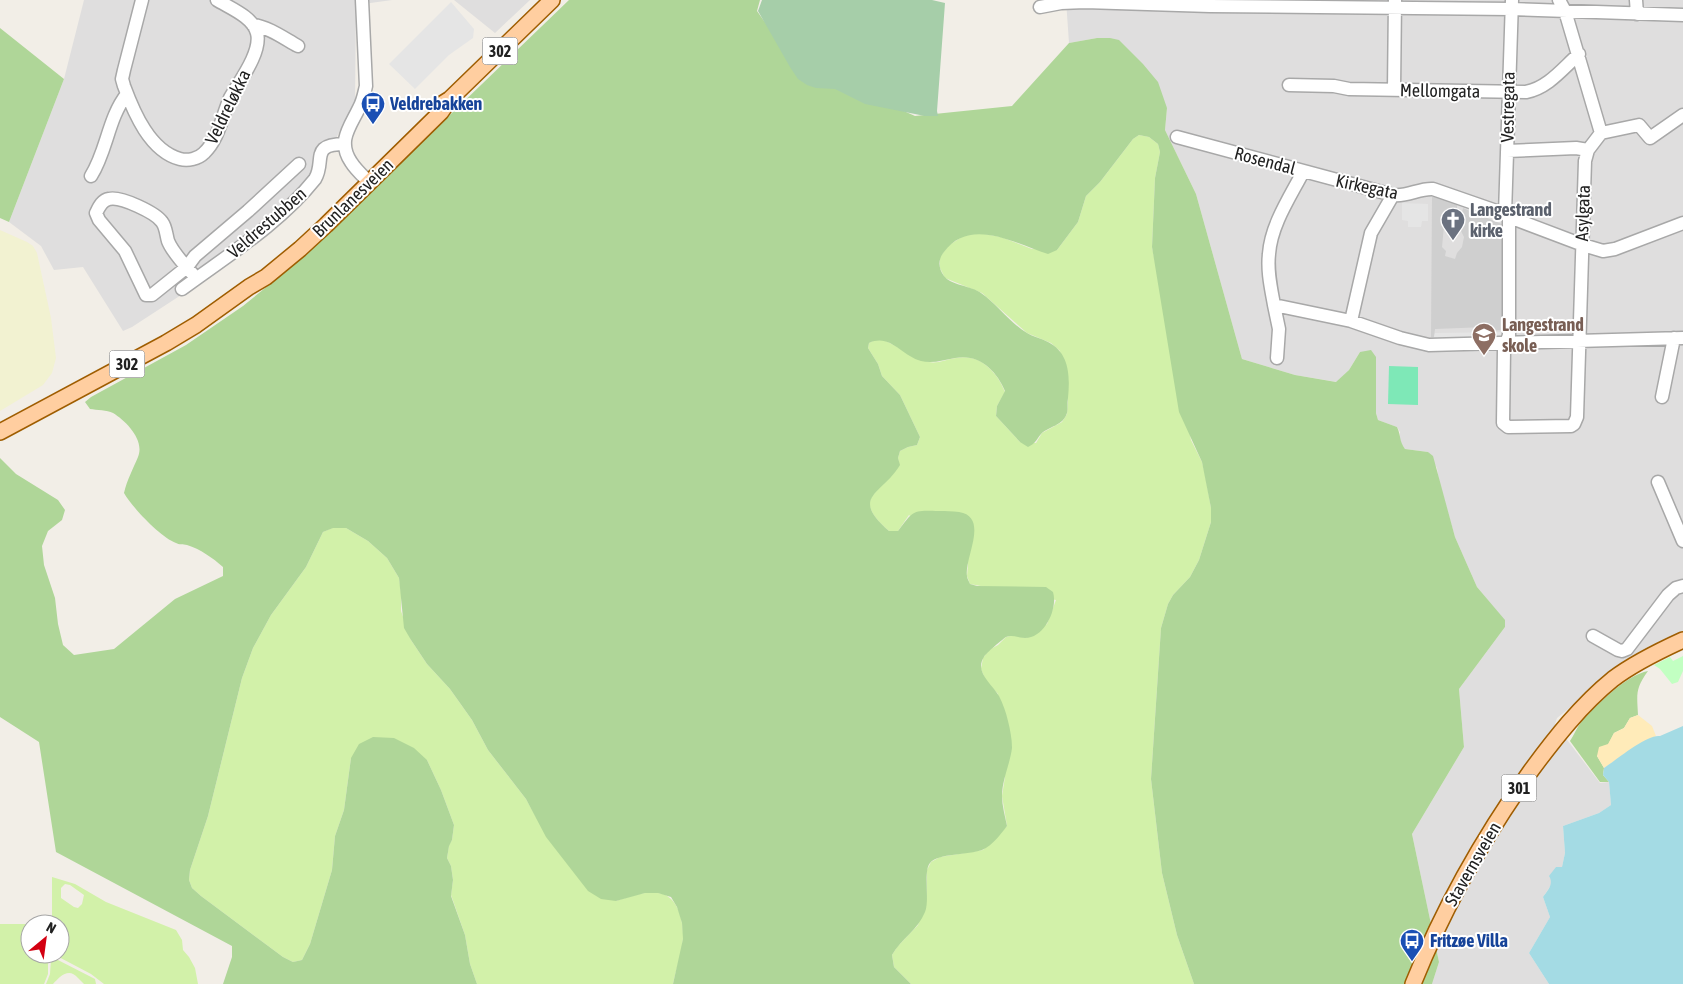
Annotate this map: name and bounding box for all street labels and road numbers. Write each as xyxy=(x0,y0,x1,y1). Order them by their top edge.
road number: 302 xyxy=(482,37,518,64)
street label: Veldreløkka xyxy=(201,66,255,147)
street label: Vestregata xyxy=(1496,71,1519,143)
street label: Mellomgata xyxy=(1400,79,1480,102)
street label: Rosendal xyxy=(1232,142,1298,179)
street label: Brunlanesveien xyxy=(308,154,397,241)
street label: Kirkegata xyxy=(1334,170,1400,203)
street label: Veldrestubben xyxy=(223,183,310,262)
street label: Asylgata xyxy=(1571,184,1594,242)
road number: 302 xyxy=(110,350,144,378)
road number: 301 xyxy=(1502,774,1536,801)
street label: Stavernsveien xyxy=(1440,818,1505,909)

